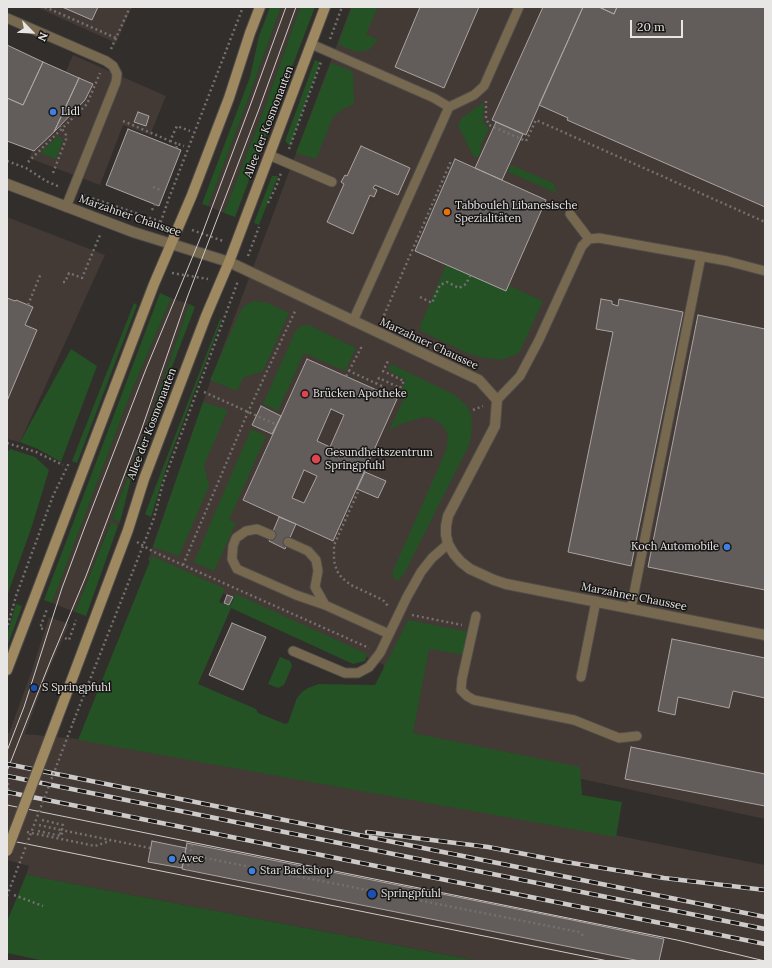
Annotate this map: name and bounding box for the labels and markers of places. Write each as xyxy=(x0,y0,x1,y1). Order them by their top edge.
place label: Lidl xyxy=(61,105,80,119)
marker: Lidl xyxy=(48,107,58,117)
place label: Tabbouleh Libanesische Spezialitäten xyxy=(455,199,578,225)
marker: Tabbouleh Libanesische Spezialitäten xyxy=(442,207,452,217)
place label: Brücken Apotheke xyxy=(313,387,407,401)
marker: Brücken Apotheke xyxy=(300,389,310,399)
place label: Gesundheitszentrum Springpfuhl xyxy=(325,446,433,472)
marker: Gesundheitszentrum Springpfuhl xyxy=(310,453,322,465)
place label: Koch Automobile xyxy=(631,540,719,554)
marker: Koch Automobile xyxy=(722,542,732,552)
place label: S Springpfuhl xyxy=(42,681,111,695)
marker: S Springpfuhl xyxy=(29,683,39,693)
place label: Avec xyxy=(180,852,204,866)
marker: Avec xyxy=(167,854,177,864)
place label: Star Backshop xyxy=(260,864,333,878)
marker: Star Backshop xyxy=(247,866,257,876)
place label: Springpfuhl xyxy=(381,887,441,901)
marker: Springpfuhl xyxy=(366,888,378,900)

